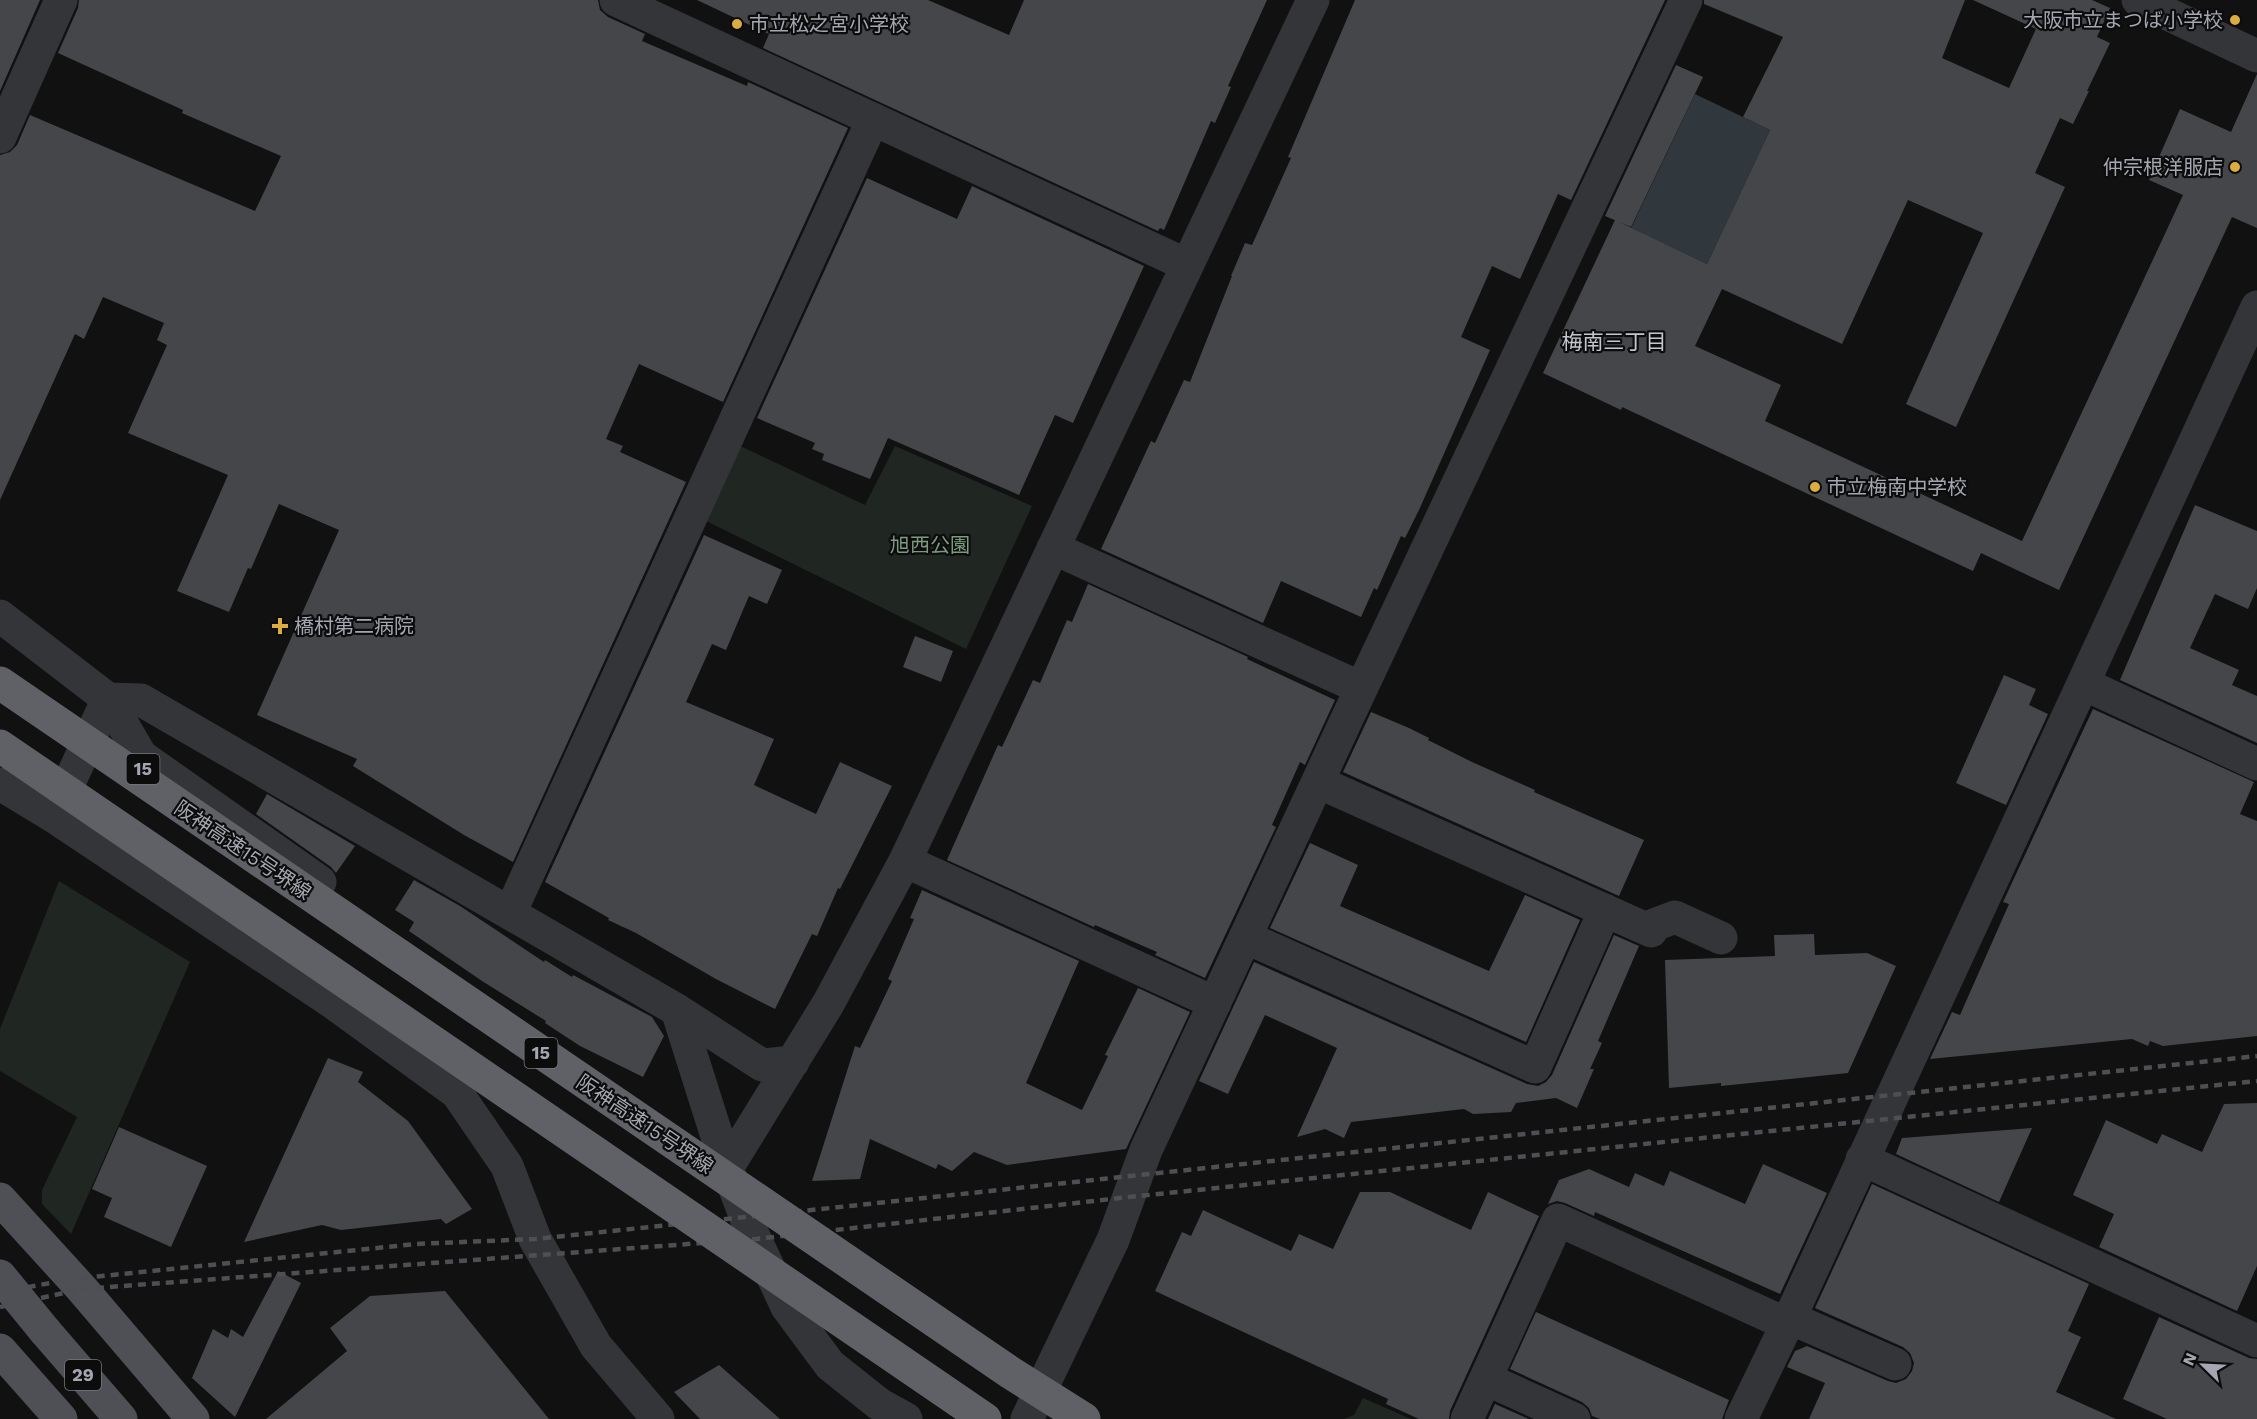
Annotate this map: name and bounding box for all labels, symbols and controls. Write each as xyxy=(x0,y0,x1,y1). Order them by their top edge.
place label: 大阪市立まつば小学校 xyxy=(2023,8,2223,32)
place label: 市立松之宮小学校 xyxy=(749,12,909,36)
marker: 大阪市立まつば小学校 xyxy=(2228,13,2242,27)
marker: 市立松之宮小学校 xyxy=(730,17,744,31)
place label: 仲宗根洋服店 xyxy=(2103,155,2223,179)
marker: 仲宗根洋服店 xyxy=(2228,160,2242,174)
district label: 梅南三丁目 xyxy=(1562,329,1667,354)
place label: 市立梅南中学校 xyxy=(1827,475,1967,499)
marker: 市立梅南中学校 xyxy=(1808,480,1822,494)
park label: 旭西公園 xyxy=(890,533,970,557)
place label: 橋村第二病院 xyxy=(294,614,414,638)
marker: 橋村第二病院 xyxy=(271,617,289,635)
road number: 15 xyxy=(126,754,160,784)
street label: 阪神高速15号堺線 xyxy=(170,795,316,905)
road number: 15 xyxy=(524,1038,558,1068)
street label: 阪神高速15号堺線 xyxy=(572,1069,718,1179)
north arrow xyxy=(2173,1335,2233,1395)
text: N xyxy=(2179,1350,2201,1368)
road number: 29 xyxy=(65,1360,101,1390)

